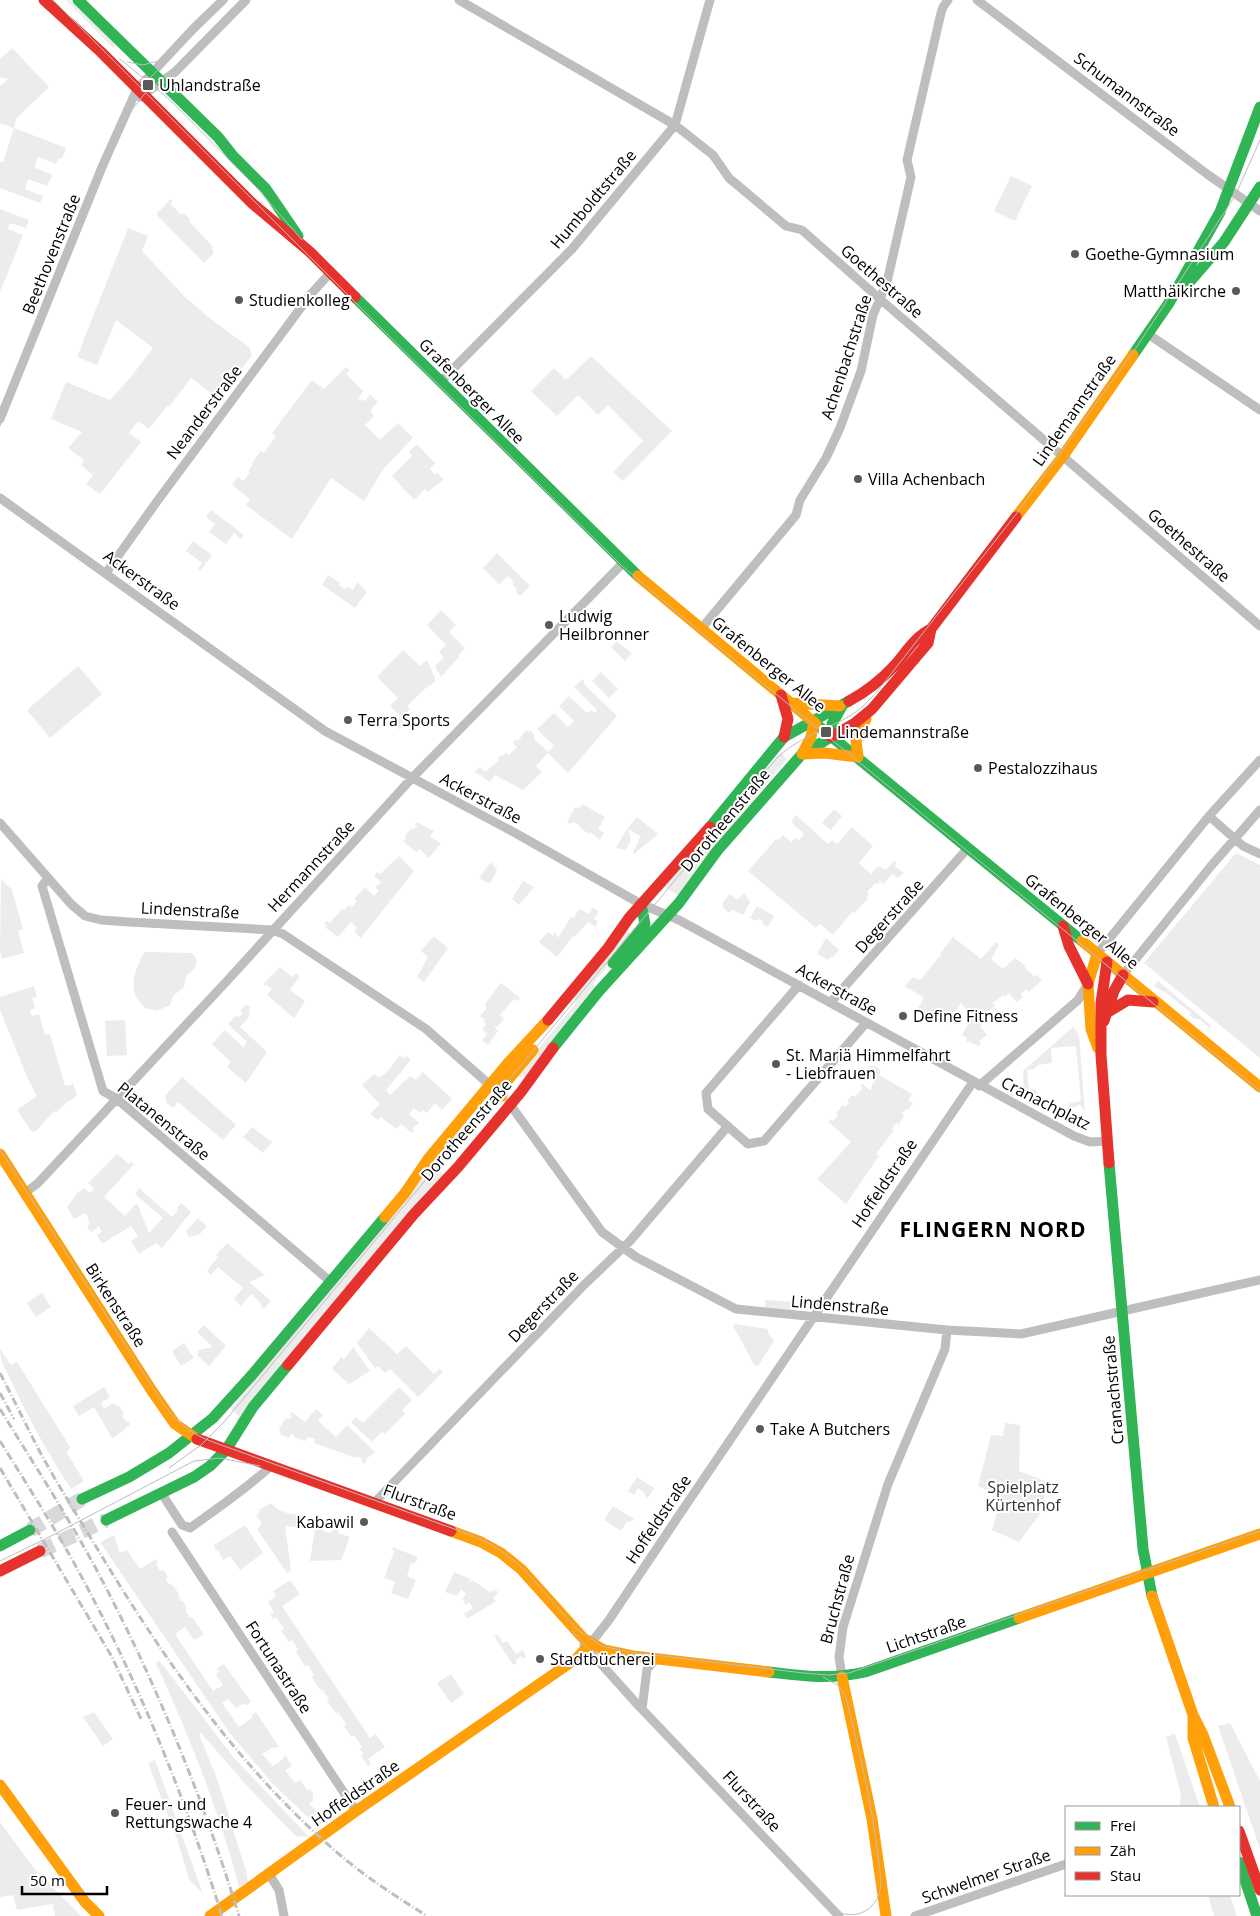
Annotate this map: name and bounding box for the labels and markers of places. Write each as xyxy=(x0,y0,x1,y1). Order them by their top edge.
place label: Uhlandstraße xyxy=(159,74,261,96)
marker: Uhlandstraße xyxy=(141,78,155,92)
place label: Goethe-Gymnasium xyxy=(1085,243,1234,265)
marker: Goethe-Gymnasium xyxy=(1069,248,1081,260)
place label: Matthäikirche xyxy=(1123,280,1226,302)
marker: Matthäikirche xyxy=(1230,285,1242,297)
place label: Studienkolleg xyxy=(249,289,350,311)
marker: Studienkolleg xyxy=(233,294,245,306)
place label: Villa Achenbach xyxy=(868,468,985,490)
marker: Villa Achenbach xyxy=(852,473,864,485)
place label: Ludwig Heilbronner xyxy=(559,605,649,645)
marker: Ludwig Heilbronner xyxy=(543,619,555,631)
place label: Terra Sports xyxy=(358,709,450,731)
marker: Terra Sports xyxy=(342,714,354,726)
place label: Lindemannstraße xyxy=(837,721,969,743)
marker: Lindemannstraße xyxy=(819,725,833,739)
place label: Pestalozzihaus xyxy=(988,757,1098,779)
marker: Pestalozzihaus xyxy=(972,762,984,774)
place label: Define Fitness xyxy=(913,1005,1018,1027)
marker: Define Fitness xyxy=(897,1010,909,1022)
place label: St. Mariä Himmelfahrt - Liebfrauen xyxy=(786,1044,951,1084)
marker: St. Mariä Himmelfahrt - Liebfrauen xyxy=(770,1058,782,1070)
place label: Take A Butchers xyxy=(770,1418,890,1440)
marker: Take A Butchers xyxy=(754,1423,766,1435)
place label: Kabawil xyxy=(296,1511,354,1533)
marker: Kabawil xyxy=(358,1516,370,1528)
place label: Stadtbücherei xyxy=(550,1648,654,1670)
marker: Stadtbücherei xyxy=(534,1653,546,1665)
place label: Feuer- und Rettungswache 4 xyxy=(125,1793,252,1833)
marker: Feuer- und Rettungswache 4 xyxy=(109,1807,121,1819)

